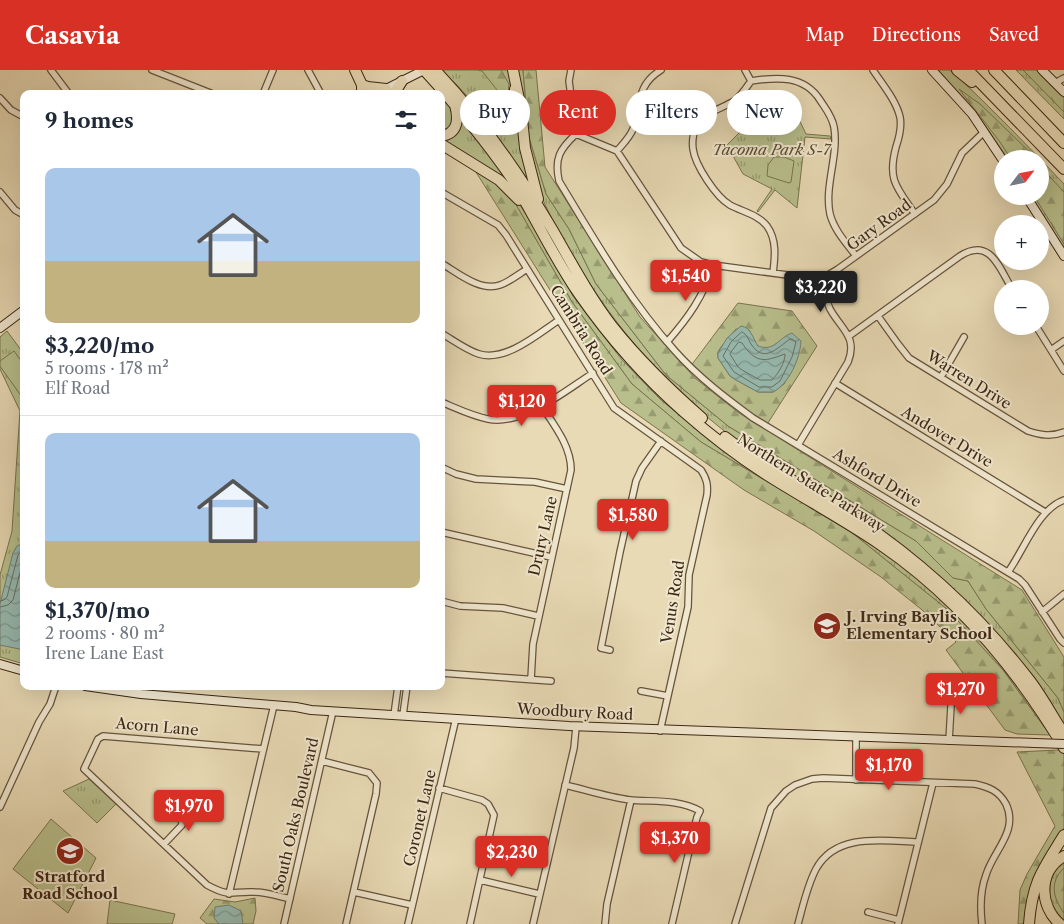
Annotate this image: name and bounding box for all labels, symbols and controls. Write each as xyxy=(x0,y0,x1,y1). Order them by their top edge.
text: Casavia xyxy=(25,21,120,50)
text: Map xyxy=(805,24,844,46)
text: Directions xyxy=(872,24,961,46)
text: Saved xyxy=(989,24,1039,46)
chip: Buy xyxy=(460,90,530,135)
chip: Rent xyxy=(540,90,616,135)
chip: Filters xyxy=(626,90,717,135)
chip: New xyxy=(727,90,802,135)
icon: filters xyxy=(392,106,420,134)
text: 9 homes xyxy=(45,108,134,133)
park label: Tacoma Park S-7 xyxy=(712,140,832,159)
north arrow xyxy=(994,150,1049,205)
map controls xyxy=(994,150,1049,335)
street label: Gary Road xyxy=(843,195,915,254)
icon: home xyxy=(188,200,278,290)
button: + xyxy=(994,215,1049,270)
pin: $1,540 xyxy=(645,260,727,302)
text: $1,540 xyxy=(661,266,711,286)
pin: $3,220 xyxy=(780,270,862,313)
text: $3,220 xyxy=(795,277,847,297)
button: − xyxy=(994,280,1049,335)
street label: Cambria Road xyxy=(546,281,617,378)
text: $3,220/mo xyxy=(45,333,154,358)
street label: Warren Drive xyxy=(923,345,1015,413)
text: 5 rooms · 178 m² xyxy=(45,358,169,378)
text: Elf Road xyxy=(45,378,110,398)
pin: $1,120 xyxy=(481,384,563,427)
text: $1,120 xyxy=(498,391,546,411)
street label: Andover Drive xyxy=(897,401,997,471)
street label: Northern State Parkway xyxy=(734,429,889,536)
street label: Ashford Drive xyxy=(829,443,925,511)
icon: home xyxy=(188,466,278,556)
street label: Drury Lane xyxy=(524,494,561,578)
pin: $1,580 xyxy=(592,498,674,541)
text: $1,580 xyxy=(608,505,658,525)
street label: Venus Road xyxy=(656,559,688,646)
text: $1,370/mo xyxy=(45,598,150,623)
place label: J. Irving Baylis Elementary School xyxy=(843,607,992,643)
school or university icon: J. Irving Baylis Elementary School xyxy=(812,611,842,641)
text: 2 rooms · 80 m² xyxy=(45,623,165,643)
text: Irene Lane East xyxy=(45,643,164,663)
pin: $1,270 xyxy=(920,672,1002,715)
text: $1,270 xyxy=(937,679,985,699)
street label: Woodbury Road xyxy=(515,699,634,724)
street label: Acorn Lane xyxy=(114,713,199,740)
street label: South Oaks Boulevard xyxy=(268,736,323,894)
pin: $1,170 xyxy=(848,748,930,791)
text: $1,170 xyxy=(866,755,912,775)
street label: Coronet Lane xyxy=(399,768,440,868)
pin: $1,970 xyxy=(148,790,230,832)
text: $1,970 xyxy=(165,796,213,816)
pin: $1,370 xyxy=(634,822,716,864)
text: $1,370 xyxy=(651,828,699,848)
school or university icon: Stratford Road School xyxy=(55,836,85,866)
pin: $2,230 xyxy=(471,836,553,878)
text: $2,230 xyxy=(486,842,538,862)
place label: Stratford Road School xyxy=(22,867,118,903)

